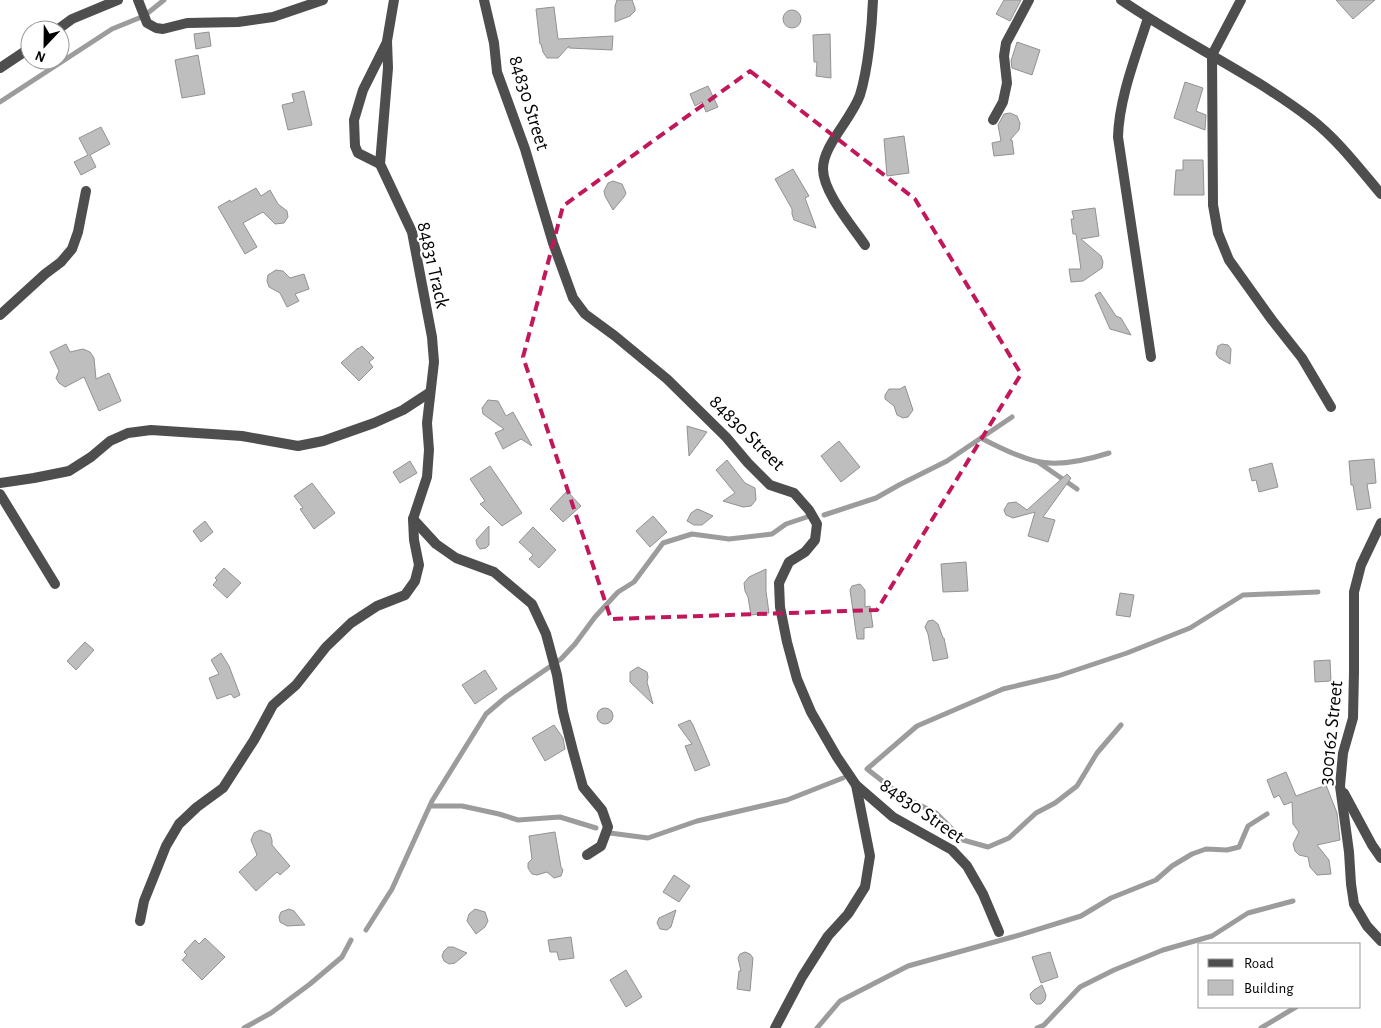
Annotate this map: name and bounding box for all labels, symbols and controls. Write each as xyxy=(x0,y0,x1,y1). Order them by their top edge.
north arrow xyxy=(20,20,70,70)
text: N xyxy=(33,48,48,64)
street label: 84830 Street xyxy=(505,53,553,153)
street label: 84831 Track xyxy=(413,220,453,310)
street label: 84830 Street xyxy=(705,391,789,475)
street label: 300162 Street xyxy=(1316,679,1347,786)
street label: 84830 Street xyxy=(876,775,968,848)
legend xyxy=(1198,943,1361,1008)
text: Road xyxy=(1244,956,1274,971)
text: Building xyxy=(1244,981,1294,996)

